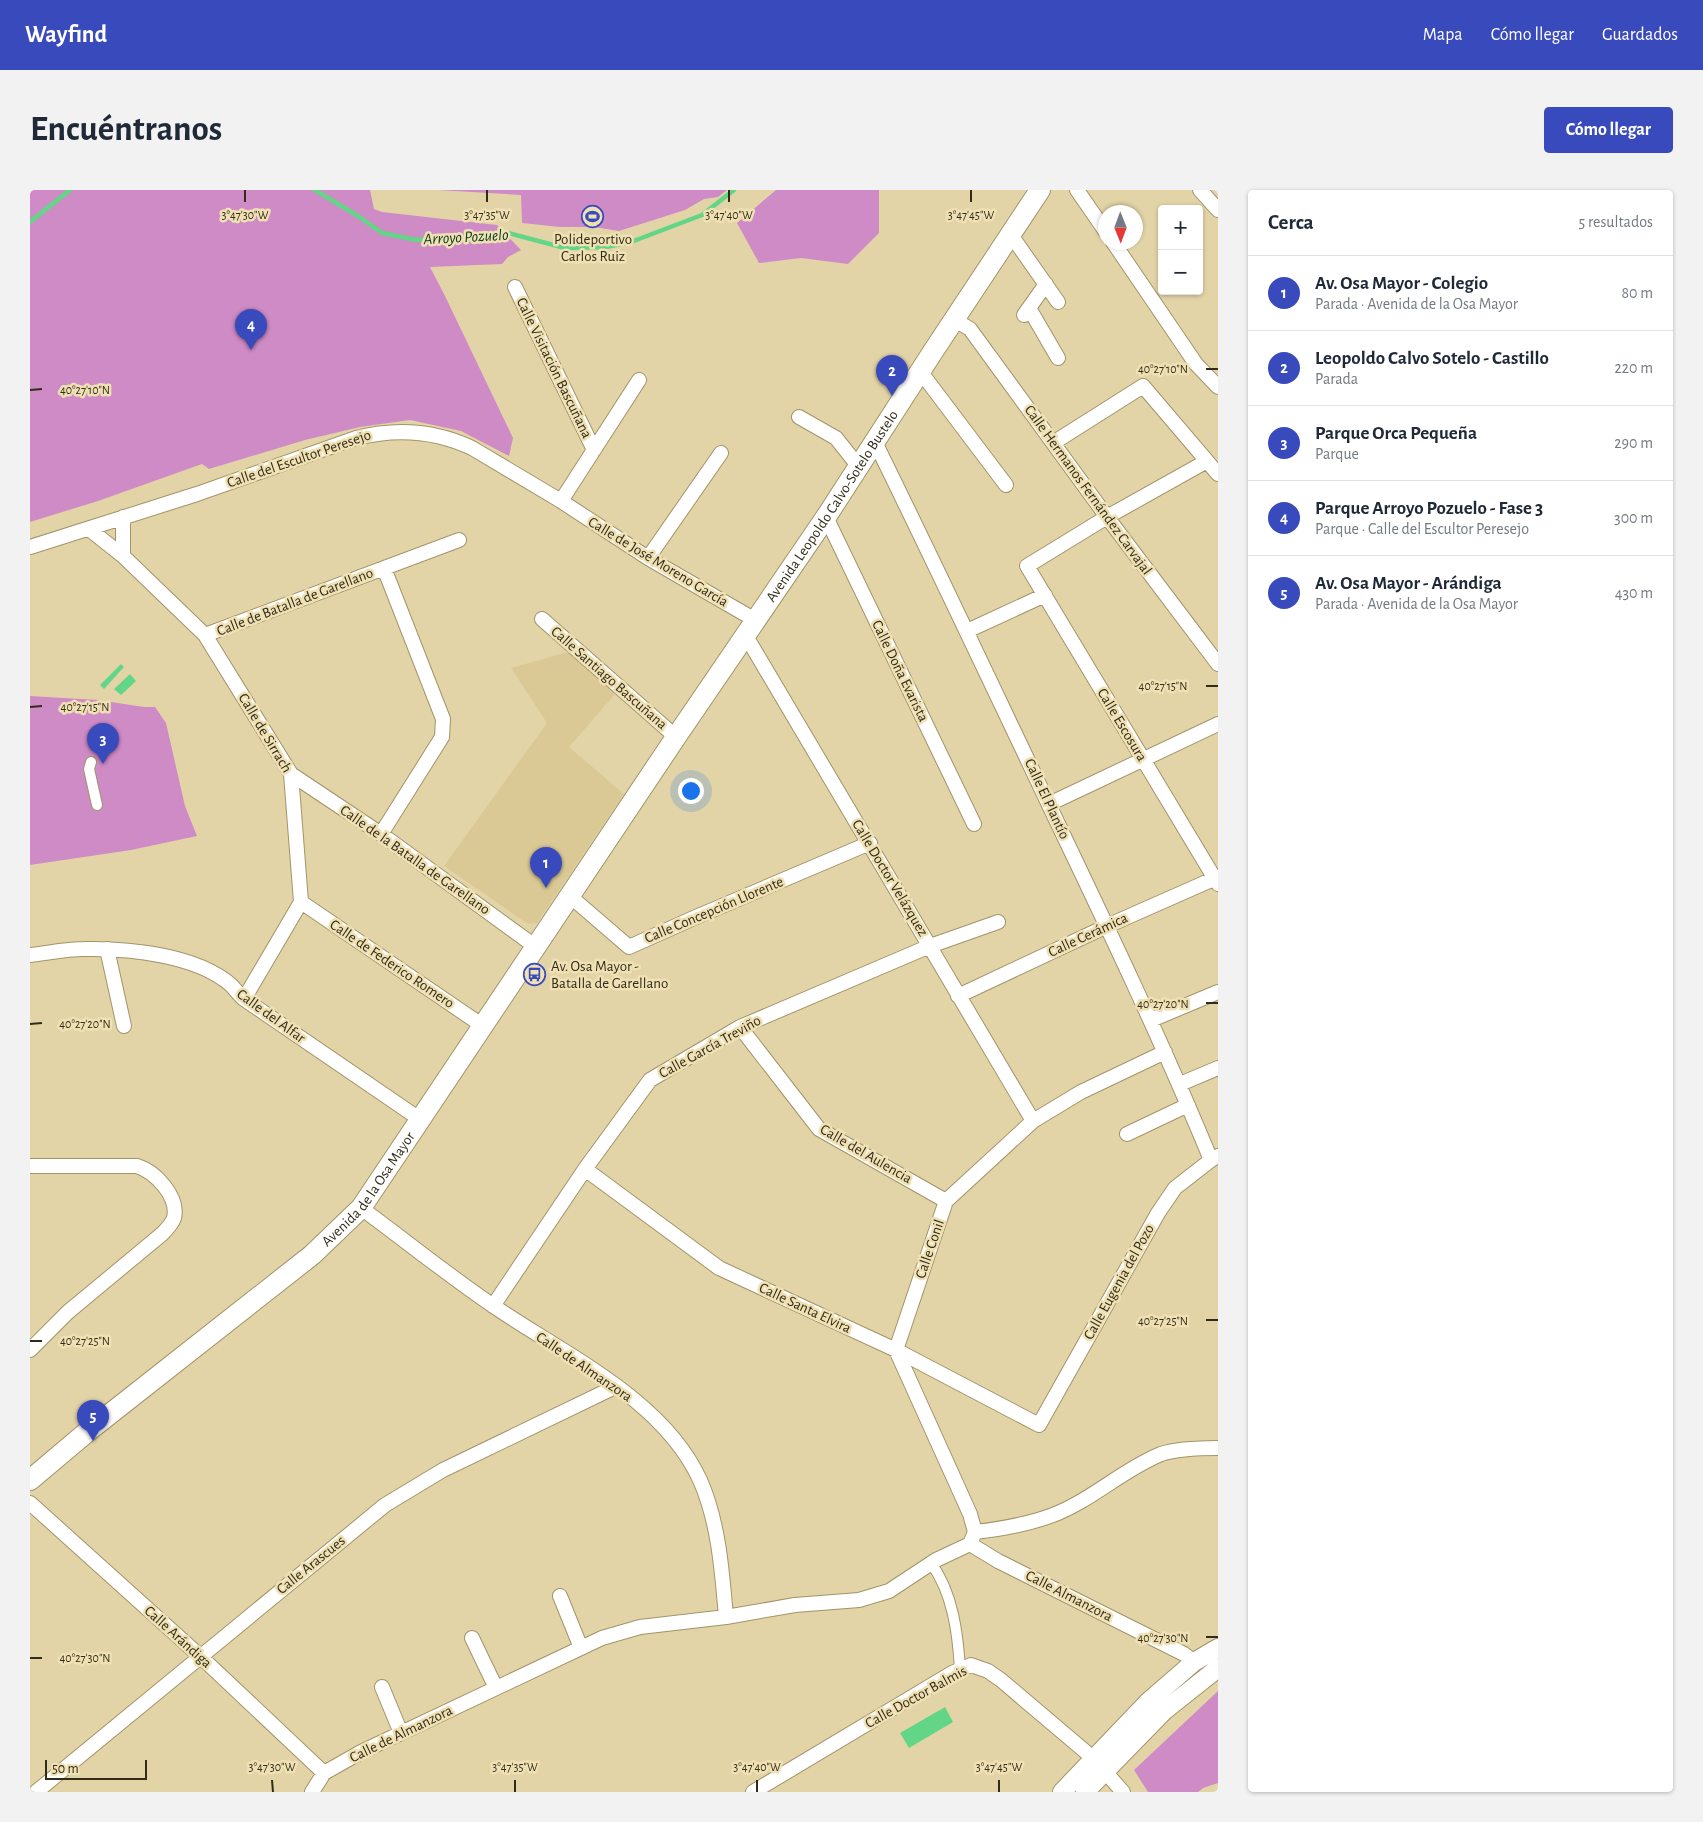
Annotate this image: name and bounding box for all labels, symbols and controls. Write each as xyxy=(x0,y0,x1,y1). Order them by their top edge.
text: Wayfind xyxy=(25,23,107,47)
text: Mapa xyxy=(1423,26,1463,44)
text: Cómo llegar xyxy=(1491,26,1574,44)
text: Guardados xyxy=(1602,26,1678,44)
button: Cómo llegar xyxy=(1544,107,1673,153)
text: Encuéntranos xyxy=(30,112,222,147)
sports icon: Polideportivo Carlos Ruiz xyxy=(581,204,605,228)
north arrow xyxy=(1098,205,1143,250)
map controls xyxy=(1158,205,1203,295)
button: + xyxy=(1158,205,1203,250)
text: 3°47'30"W xyxy=(222,209,269,221)
text: 3°47'35"W xyxy=(464,209,510,221)
text: 3°47'40"W xyxy=(705,209,753,221)
text: 3°47'45"W xyxy=(948,209,994,221)
text: Cerca xyxy=(1268,212,1314,233)
text: 5 resultados xyxy=(1579,214,1653,230)
water label: Arroyo Pozuelo xyxy=(422,227,509,247)
place label: Polideportivo Carlos Ruiz xyxy=(554,232,632,264)
button: − xyxy=(1158,250,1203,295)
text: Av. Osa Mayor - Colegio xyxy=(1315,274,1488,293)
text: 1 xyxy=(1281,285,1287,301)
text: 80 m xyxy=(1622,285,1653,301)
street label: Calle Visitación Bascuñana xyxy=(513,295,595,441)
text: Parada · Avenida de la Osa Mayor xyxy=(1315,296,1518,312)
pin: 4 xyxy=(235,309,267,350)
text: Leopoldo Calvo Sotelo - Castillo xyxy=(1315,349,1549,368)
pin: 2 xyxy=(876,355,908,396)
text: 2 xyxy=(1280,360,1288,376)
text: 220 m xyxy=(1615,360,1653,376)
text: 40°27'10"N xyxy=(1138,363,1188,375)
text: Parada xyxy=(1315,371,1358,387)
text: 40°27'10"N xyxy=(60,384,110,396)
street label: Calle Hermanos Fernández Carvajal xyxy=(1021,402,1155,578)
street label: Avenida Leopoldo Calvo-Sotelo Bustelo xyxy=(763,407,901,605)
text: Parque Orca Pequeña xyxy=(1315,424,1477,443)
street label: Calle del Escultor Peresejo xyxy=(225,427,373,491)
text: 3 xyxy=(1281,435,1287,451)
text: 290 m xyxy=(1614,435,1653,451)
text: Parque xyxy=(1315,446,1359,462)
text: Parque Arroyo Pozuelo - Fase 3 xyxy=(1315,499,1543,518)
text: 4 xyxy=(1280,510,1288,526)
text: 300 m xyxy=(1614,510,1653,526)
street label: Calle de José Moreno García xyxy=(585,514,731,610)
text: Parque · Calle del Escultor Peresejo xyxy=(1315,521,1529,537)
street label: Calle de Batalla de Garellano xyxy=(215,565,375,639)
text: Av. Osa Mayor - Arándiga xyxy=(1315,574,1502,593)
text: 5 xyxy=(1281,585,1287,601)
text: 430 m xyxy=(1615,585,1653,601)
text: Parada · Avenida de la Osa Mayor xyxy=(1315,596,1518,612)
street label: Calle Doña Evarista xyxy=(869,618,931,724)
street label: Calle Santiago Bascuñana xyxy=(548,624,670,732)
text: 40°27'15"N xyxy=(1139,680,1187,692)
street label: Calle Escosura xyxy=(1094,686,1150,764)
street label: Calle de Sirrach xyxy=(236,691,294,775)
text: 40°27'15"N xyxy=(61,701,109,713)
pin: 3 xyxy=(87,723,119,764)
street label: Calle El Plantío xyxy=(1022,757,1072,841)
your location xyxy=(678,778,704,804)
street label: Calle de la Batalla de Garellano xyxy=(337,802,493,918)
street label: Calle Doctor Velázquez xyxy=(849,817,931,939)
pin: 1 xyxy=(530,847,562,888)
street label: Calle Concepción Llorente xyxy=(642,874,786,946)
street label: Calle Cerámica xyxy=(1046,910,1130,960)
street label: Calle de Federico Romero xyxy=(327,917,457,1011)
place label: Av. Osa Mayor - Batalla de Garellano xyxy=(551,959,668,991)
bus stop icon: Av. Osa Mayor - Batalla de Garellano xyxy=(523,963,547,987)
street label: Calle del Alfar xyxy=(234,986,308,1046)
text: 40°27'20"N xyxy=(1137,998,1189,1010)
street label: Calle García Treviño xyxy=(656,1013,764,1081)
text: 40°27'20"N xyxy=(59,1018,111,1030)
street label: Calle del Aulencia xyxy=(818,1122,914,1186)
street label: Avenida de la Osa Mayor xyxy=(319,1129,417,1249)
street label: Calle Conil xyxy=(913,1218,947,1280)
street label: Calle Eugenia del Pozo xyxy=(1081,1222,1157,1342)
street label: Calle Santa Elvira xyxy=(757,1280,853,1336)
text: 40°27'25"N xyxy=(1138,1315,1188,1327)
street label: Calle de Almanzora xyxy=(533,1329,635,1405)
text: 40°27'25"N xyxy=(60,1335,110,1347)
pin: 5 xyxy=(77,1400,109,1441)
street label: Calle Arascues xyxy=(274,1533,348,1597)
street label: Calle Almanzora xyxy=(1023,1568,1115,1624)
street label: Calle Arándiga xyxy=(142,1603,215,1671)
text: 40°27'30"N xyxy=(1138,1632,1188,1644)
text: 40°27'30"N xyxy=(60,1652,110,1664)
street label: Calle Doctor Balmis xyxy=(863,1663,969,1731)
street label: Calle de Almanzora xyxy=(347,1703,455,1765)
scale bar xyxy=(45,1757,148,1780)
text: 3°47'30"W xyxy=(249,1761,296,1773)
text: 3°47'35"W xyxy=(492,1761,538,1773)
text: 3°47'40"W xyxy=(733,1761,781,1773)
text: 3°47'45"W xyxy=(976,1761,1022,1773)
text: 50 m xyxy=(52,1762,79,1776)

